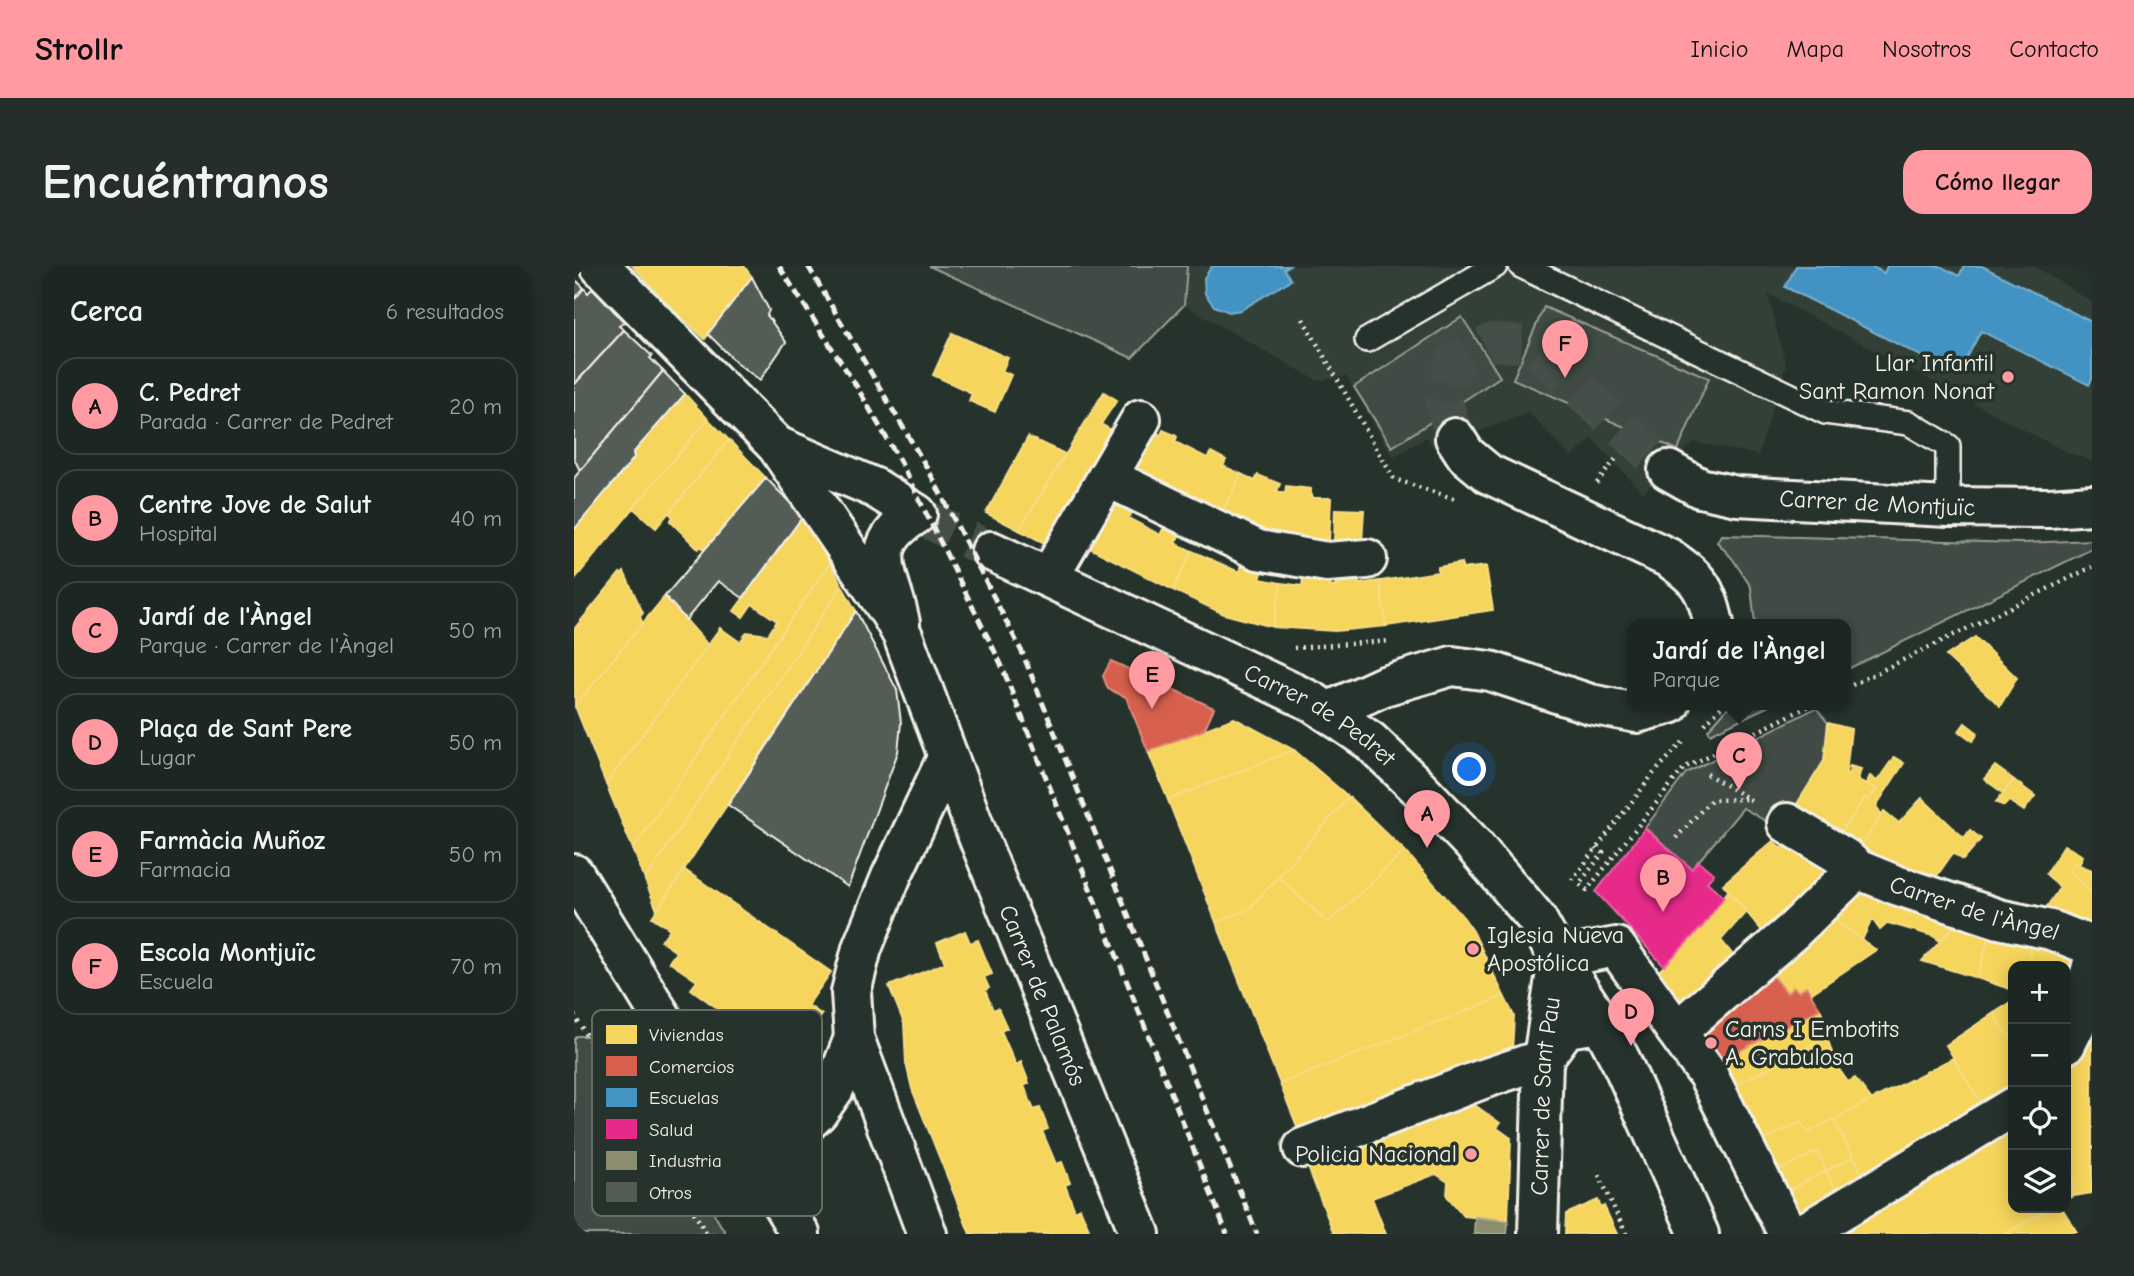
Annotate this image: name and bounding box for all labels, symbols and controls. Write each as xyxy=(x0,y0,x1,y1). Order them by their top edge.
text: Strollr xyxy=(35,30,123,68)
text: Inicio xyxy=(1691,35,1748,63)
text: Mapa xyxy=(1786,35,1844,63)
text: Nosotros xyxy=(1882,35,1971,63)
text: Contacto xyxy=(2009,35,2099,63)
button: Cómo llegar xyxy=(1903,150,2092,214)
text: Encuéntranos xyxy=(42,154,329,210)
text: Cerca xyxy=(70,294,143,329)
text: 6 resultados xyxy=(386,298,504,325)
pin: F xyxy=(1542,320,1588,378)
place label: Llar Infantil Sant Ramon Nonat xyxy=(1799,349,1995,405)
marker: Llar Infantil Sant Ramon Nonat xyxy=(2000,369,2016,385)
text: C. Pedret xyxy=(139,378,240,408)
text: A xyxy=(89,393,101,420)
text: 20 m xyxy=(449,393,502,420)
text: Parada · Carrer de Pedret xyxy=(139,408,393,435)
street label: Carrer de Montjuïc xyxy=(1779,484,1975,521)
text: Centre Jove de Salut xyxy=(139,490,371,520)
text: B xyxy=(88,505,102,532)
text: 40 m xyxy=(450,505,502,532)
text: Hospital xyxy=(139,520,217,547)
text: Jardí de l'Àngel xyxy=(139,602,312,632)
text: C xyxy=(88,617,102,644)
text: 50 m xyxy=(449,617,502,644)
popup xyxy=(1627,619,1851,710)
text: Parque · Carrer de l'Àngel xyxy=(139,632,394,659)
text: Jardí de l'Àngel xyxy=(1652,636,1826,666)
pin: E xyxy=(1129,651,1175,709)
street label: Carrer de Pedret xyxy=(1240,658,1402,773)
text: Parque xyxy=(1652,666,1720,693)
text: Plaça de Sant Pere xyxy=(139,714,352,744)
text: D xyxy=(88,729,102,756)
text: 50 m xyxy=(449,729,502,756)
pin: C xyxy=(1716,732,1762,790)
text: Lugar xyxy=(139,744,195,771)
your location xyxy=(1452,752,1486,786)
pin: A xyxy=(1404,790,1450,848)
text: Farmàcia Muñoz xyxy=(139,826,325,856)
text: E xyxy=(88,841,102,868)
text: 50 m xyxy=(449,841,502,868)
pin: B xyxy=(1640,854,1686,912)
text: Farmacia xyxy=(139,856,231,883)
street label: Carrer de l'Àngel xyxy=(1886,870,2063,946)
street label: Carrer de Palamós xyxy=(993,901,1092,1090)
place label: Iglesia Nueva Apostólica xyxy=(1487,921,1624,977)
text: Escola Montjuïc xyxy=(139,938,316,968)
marker: Iglesia Nueva Apostólica xyxy=(1465,941,1481,957)
text: F xyxy=(88,953,102,980)
text: 70 m xyxy=(450,953,502,980)
map controls xyxy=(2008,961,2071,1213)
button: + xyxy=(2008,961,2071,1024)
text: Escuela xyxy=(139,968,214,995)
pin: D xyxy=(1608,988,1654,1046)
street label: Carrer de Sant Pau xyxy=(1525,995,1566,1196)
legend xyxy=(592,1010,822,1216)
place label: Carns I Embotits A. Grabulosa xyxy=(1725,1015,1899,1071)
text: Viviendas xyxy=(649,1024,724,1046)
button: − xyxy=(2008,1024,2071,1087)
marker: Carns I Embotits A. Grabulosa xyxy=(1703,1035,1719,1051)
text: Comercios xyxy=(649,1056,734,1078)
text: Escuelas xyxy=(649,1087,719,1109)
button: locate xyxy=(2008,1087,2071,1150)
text: Salud xyxy=(649,1119,693,1141)
place label: Policia Nacional xyxy=(1295,1140,1457,1168)
marker: Policia Nacional xyxy=(1463,1146,1479,1162)
text: Industria xyxy=(649,1150,722,1172)
button: layers xyxy=(2008,1150,2071,1213)
text: Otros xyxy=(649,1182,692,1204)

